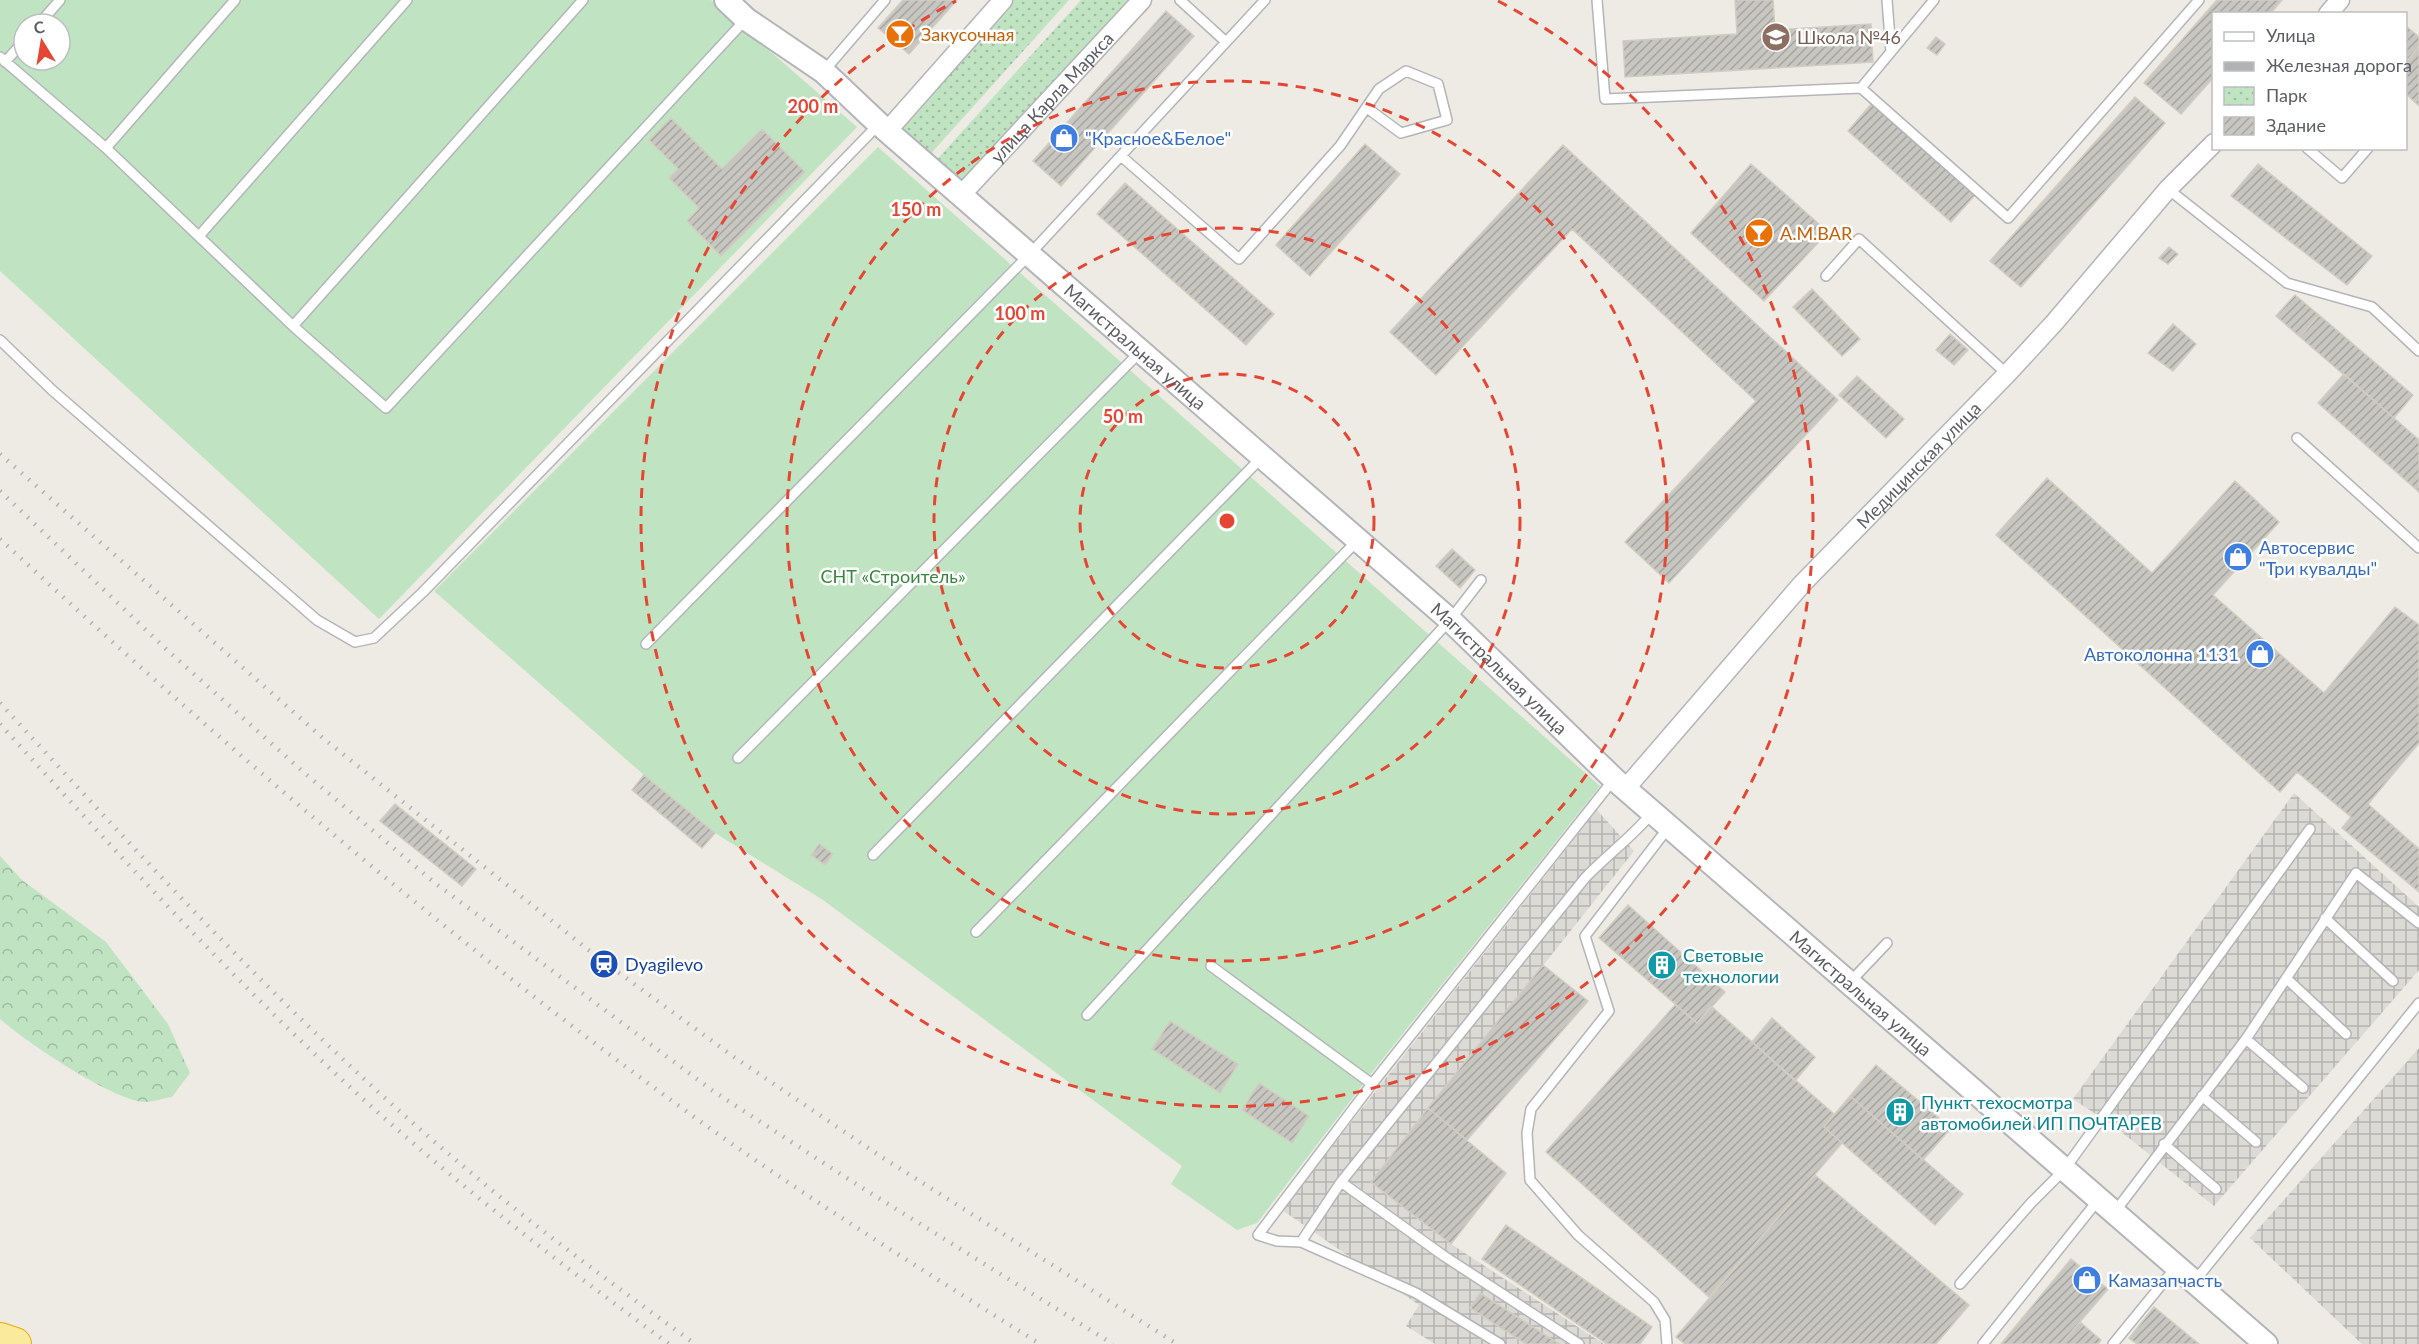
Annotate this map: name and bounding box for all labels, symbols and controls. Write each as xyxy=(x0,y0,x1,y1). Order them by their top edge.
north arrow xyxy=(12,12,72,72)
legend xyxy=(2212,12,2407,150)
text: С xyxy=(32,16,46,37)
bar icon: Закусочная xyxy=(884,18,916,50)
school or university icon: Школа №46 xyxy=(1760,21,1792,53)
place label: Закусочная xyxy=(921,23,1014,45)
text: Улица xyxy=(2266,24,2316,46)
place label: Школа №46 xyxy=(1797,26,1901,48)
street label: улица Карла Маркса xyxy=(986,27,1118,167)
text: Железная дорога xyxy=(2266,54,2412,76)
text: Парк xyxy=(2266,84,2308,106)
text: 200 m xyxy=(788,95,838,117)
text: Здание xyxy=(2266,114,2326,136)
shop icon: "Красное&Белое" xyxy=(1048,122,1080,154)
place label: "Красное&Белое" xyxy=(1085,127,1231,149)
text: 150 m xyxy=(891,198,941,220)
bar icon: А.М.BAR xyxy=(1743,217,1775,249)
place label: А.М.BAR xyxy=(1780,222,1853,244)
street label: Магистральная улица xyxy=(1060,279,1211,414)
text: 100 m xyxy=(995,302,1045,324)
street label: Медицинская улица xyxy=(1852,397,1985,533)
text: 50 m xyxy=(1103,405,1143,427)
centre of rings xyxy=(1217,511,1237,531)
place label: Автосервис "Три кувалды" xyxy=(2259,536,2377,579)
shop icon: Автосервис "Три кувалды" xyxy=(2222,541,2254,573)
park label: СНТ «Строитель» xyxy=(820,565,966,587)
street label: Магистральная улица xyxy=(1427,598,1572,739)
shop icon: Автоколонна 1131 xyxy=(2244,638,2276,670)
place label: Автоколонна 1131 xyxy=(2084,643,2239,665)
street label: Магистральная улица xyxy=(1785,925,1936,1060)
place label: Световые технологии xyxy=(1683,944,1779,987)
station icon: Dyagilevo xyxy=(588,948,620,980)
building icon: Световые технологии xyxy=(1646,949,1678,981)
place label: Dyagilevo xyxy=(625,953,703,975)
place label: Пункт техосмотра автомобилей ИП ПОЧТАРЕВ xyxy=(1921,1091,2162,1134)
building icon: Пункт техосмотра автомобилей ИП ПОЧТАРЕВ xyxy=(1884,1096,1916,1128)
shop icon: Камазапчасть xyxy=(2071,1264,2103,1296)
place label: Камазапчасть xyxy=(2108,1269,2223,1291)

